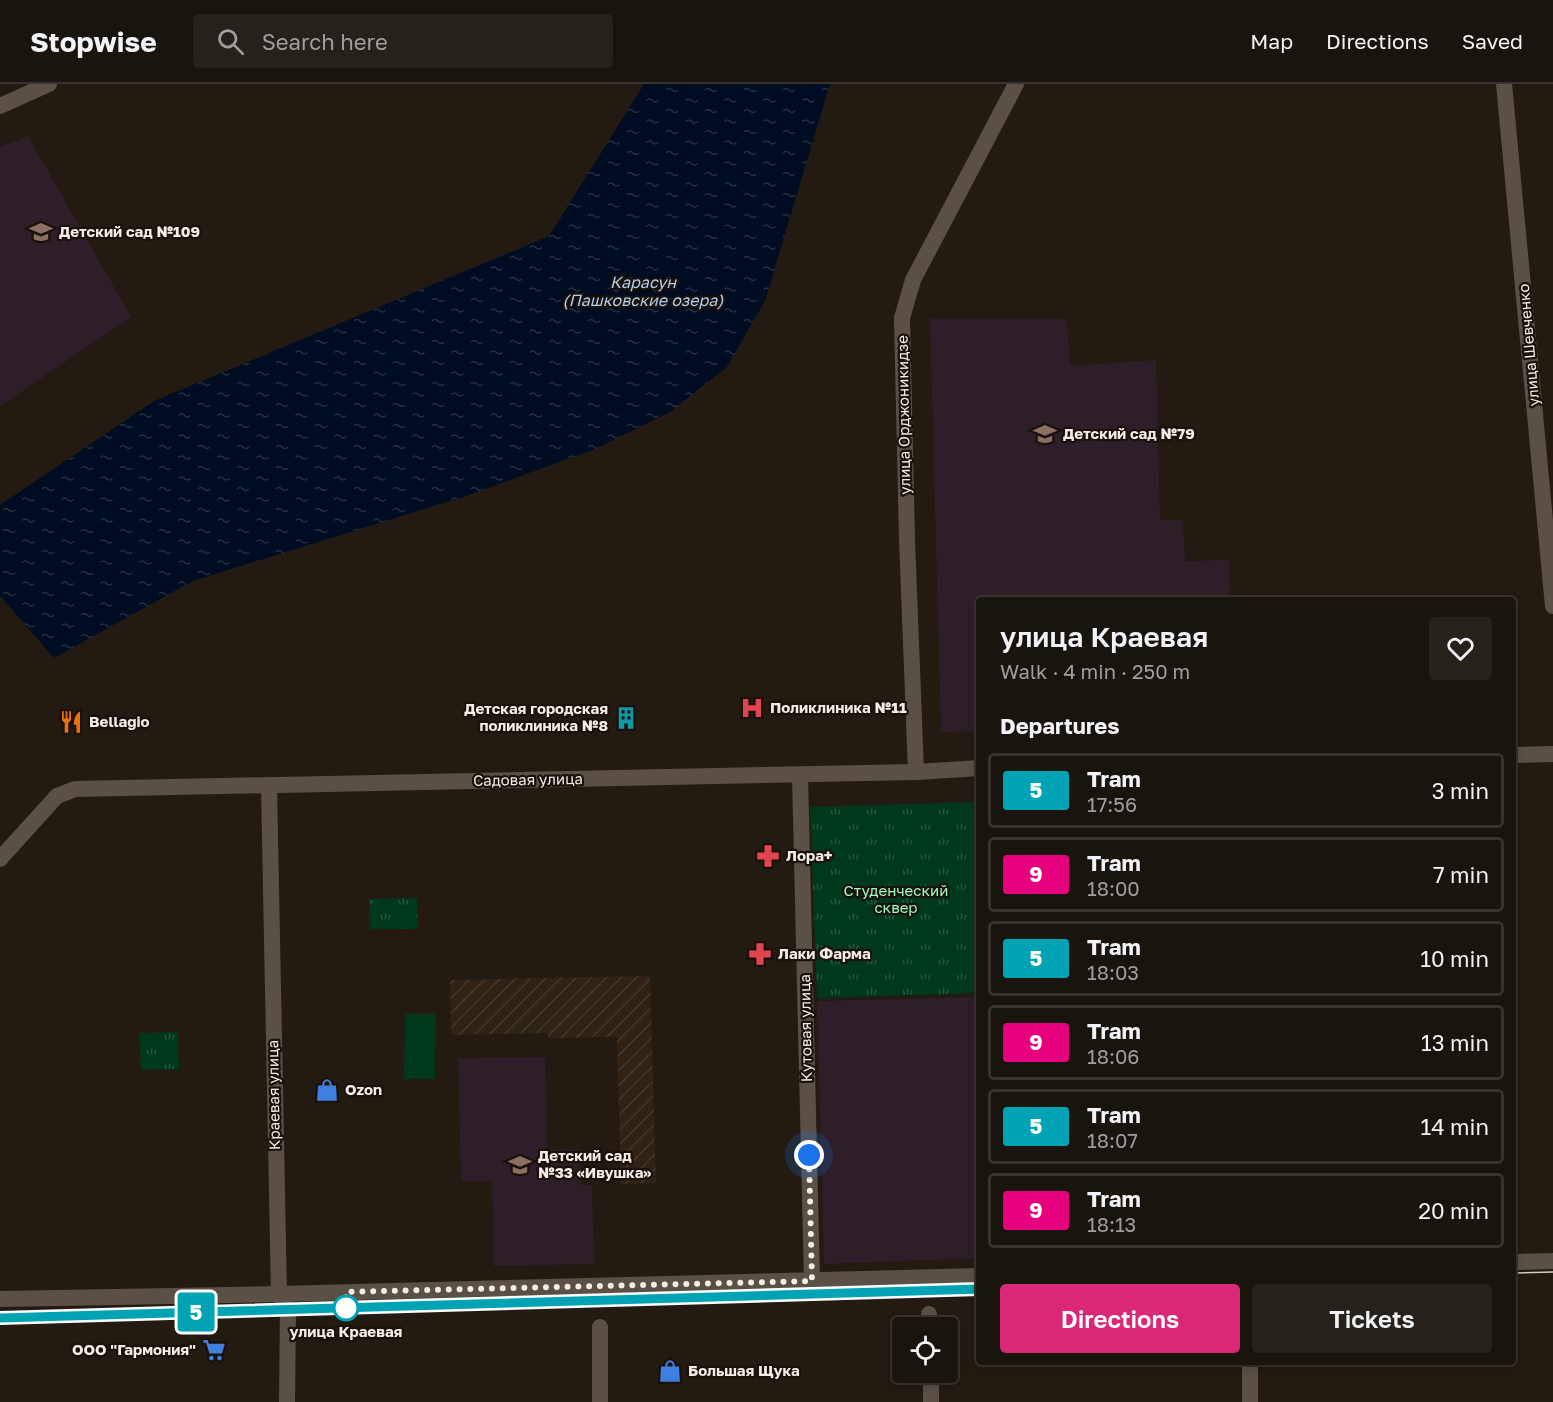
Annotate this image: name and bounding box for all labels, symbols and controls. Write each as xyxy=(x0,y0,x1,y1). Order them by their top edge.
search box xyxy=(193,14,613,68)
text: Stopwise xyxy=(30,25,157,58)
icon: search xyxy=(214,25,247,58)
text: Search here xyxy=(262,28,388,55)
text: Map xyxy=(1250,28,1293,54)
text: Directions xyxy=(1326,28,1429,54)
text: Saved xyxy=(1462,28,1523,54)
school or university icon: Детский сад №109 xyxy=(28,219,54,245)
place label: Детский сад №109 xyxy=(59,222,200,240)
water label: Карасун (Пашковские озера) xyxy=(563,272,724,310)
street label: улица Шевченко xyxy=(1514,283,1542,407)
street label: улица Орджоникидзе xyxy=(893,335,913,495)
school or university icon: Детский сад №79 xyxy=(1032,421,1058,447)
place label: Детский сад №79 xyxy=(1063,424,1195,442)
button: heart xyxy=(1429,617,1492,680)
text: улица Краевая xyxy=(1000,620,1208,653)
text: Walk · 4 min · 250 m xyxy=(1000,659,1190,683)
hospital icon: Поликлиника №11 xyxy=(739,695,765,721)
place label: Поликлиника №11 xyxy=(770,698,907,716)
place label: Детская городская поликлиника №8 xyxy=(464,699,608,734)
building icon: Детская городская поликлиника №8 xyxy=(613,705,639,731)
restaurant icon: Bellagio xyxy=(58,709,84,735)
place label: Bellagio xyxy=(89,712,150,730)
text: Departures xyxy=(1000,712,1119,739)
text: Tram xyxy=(1087,765,1141,792)
street label: Садовая улица xyxy=(473,769,583,789)
text: 5 xyxy=(1030,777,1042,803)
text: 3 min xyxy=(1432,777,1489,804)
text: 17:56 xyxy=(1087,792,1137,816)
pharmacy icon: Лора+ xyxy=(755,843,781,869)
place label: Лора+ xyxy=(786,846,833,864)
text: Tram xyxy=(1087,849,1141,876)
text: 9 xyxy=(1029,861,1043,887)
text: 7 min xyxy=(1433,861,1489,888)
text: 18:00 xyxy=(1087,876,1140,900)
park label: Студенческий сквер xyxy=(844,881,948,916)
text: Tram xyxy=(1087,933,1141,960)
pharmacy icon: Лаки Фарма xyxy=(747,941,773,967)
place label: Лаки Фарма xyxy=(778,944,871,962)
text: 5 xyxy=(1030,945,1042,971)
text: 10 min xyxy=(1420,945,1489,972)
text: 18:03 xyxy=(1087,960,1139,984)
street label: Кутовая улица xyxy=(795,974,815,1082)
text: Tram xyxy=(1087,1017,1141,1044)
text: 9 xyxy=(1029,1029,1043,1055)
text: 13 min xyxy=(1421,1029,1489,1056)
street label: Краевая улица xyxy=(263,1040,283,1150)
text: 18:06 xyxy=(1087,1044,1139,1068)
shop icon: Ozon xyxy=(314,1077,340,1103)
place label: Ozon xyxy=(345,1080,382,1098)
text: Tram xyxy=(1087,1101,1141,1128)
text: 5 xyxy=(1030,1113,1042,1139)
text: 14 min xyxy=(1421,1113,1489,1140)
text: 18:07 xyxy=(1087,1128,1138,1152)
your location xyxy=(794,1140,824,1170)
place label: Детский сад №33 «Ивушка» xyxy=(538,1146,651,1181)
school or university icon: Детский сад №33 «Ивушка» xyxy=(507,1152,533,1178)
text: Tram xyxy=(1087,1185,1141,1212)
text: 9 xyxy=(1029,1197,1043,1223)
text: 20 min xyxy=(1418,1197,1489,1224)
text: 18:13 xyxy=(1087,1212,1136,1236)
button: Directions xyxy=(1000,1284,1240,1353)
button: Tickets xyxy=(1252,1284,1492,1353)
line badge: 5 xyxy=(176,1292,216,1332)
marker: улица Краевая xyxy=(333,1295,359,1321)
text: 5 xyxy=(190,1299,202,1325)
map controls xyxy=(892,1317,958,1383)
button: locate xyxy=(892,1317,958,1383)
place label: улица Краевая xyxy=(290,1322,403,1340)
supermarket icon: ООО "Гармония" xyxy=(201,1337,227,1363)
place label: ООО "Гармония" xyxy=(72,1340,196,1358)
shop icon: Большая Щука xyxy=(657,1358,683,1384)
place label: Большая Щука xyxy=(688,1361,800,1379)

